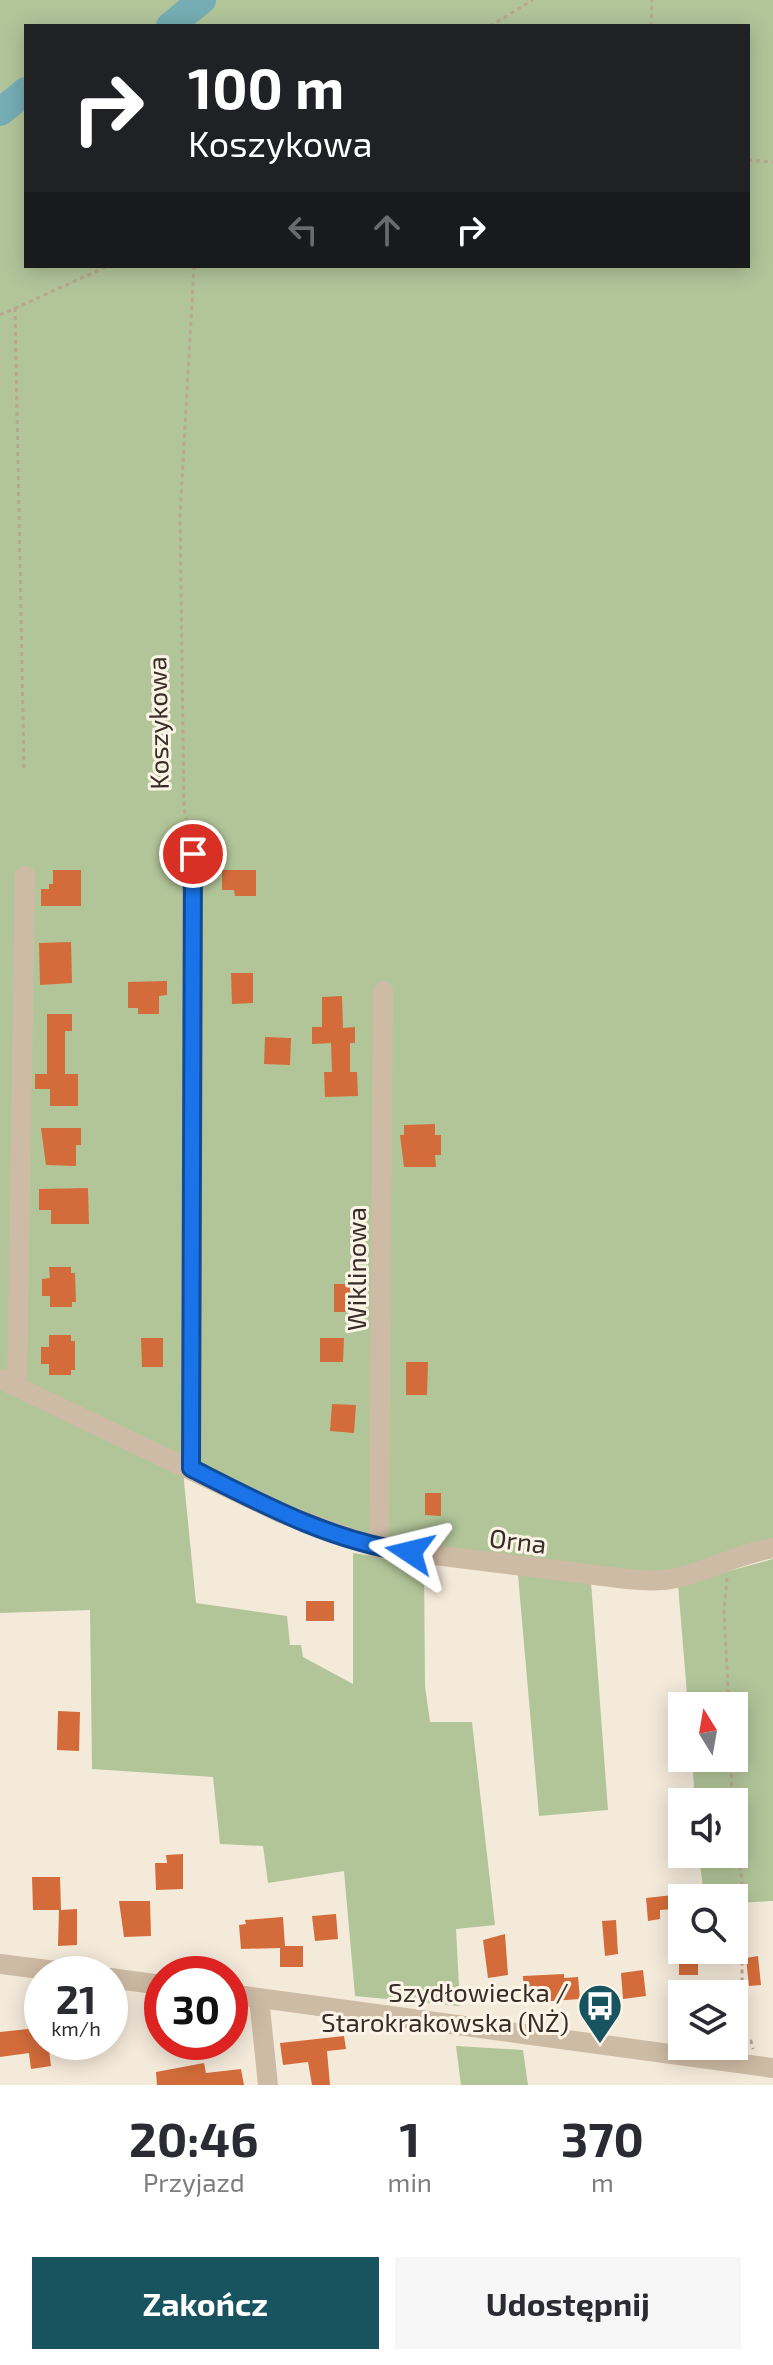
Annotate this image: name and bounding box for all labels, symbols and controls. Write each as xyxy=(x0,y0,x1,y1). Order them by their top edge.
text: 100 m xyxy=(188,53,344,120)
icon: right xyxy=(56,56,160,160)
text: Koszykowa xyxy=(188,121,372,164)
icon: left xyxy=(281,208,325,252)
icon: ahead xyxy=(365,208,409,252)
icon: right xyxy=(449,208,493,252)
street label: Koszykowa xyxy=(140,656,174,790)
pin xyxy=(159,820,227,888)
icon: arrive xyxy=(171,832,215,876)
street label: Wiklinowa xyxy=(340,1207,371,1331)
position arrow xyxy=(368,1510,452,1594)
street label: Orna xyxy=(488,1521,548,1559)
north arrow xyxy=(668,1692,748,1772)
map controls xyxy=(668,1692,748,2060)
button: sound xyxy=(668,1788,748,1868)
button: search xyxy=(668,1884,748,1964)
speed limit sign: 30 xyxy=(144,1956,248,2060)
text: 21 xyxy=(56,1974,96,2022)
place label: Szydłowiecka / Starokrakowska (NŻ) xyxy=(321,1976,569,2037)
button: layers xyxy=(668,1980,748,2060)
bus stop icon: Szydłowiecka / Starokrakowska (NŻ) xyxy=(576,1982,624,2045)
text: km/h xyxy=(51,2016,101,2040)
text: 20:46 xyxy=(129,2109,259,2167)
text: 1 xyxy=(399,2109,420,2167)
text: 370 xyxy=(561,2109,644,2167)
text: Przyjazd xyxy=(143,2166,245,2197)
text: min xyxy=(388,2166,432,2197)
text: m xyxy=(591,2166,614,2197)
button: Zakończ xyxy=(32,2257,379,2349)
button: Udostępnij xyxy=(395,2257,741,2349)

